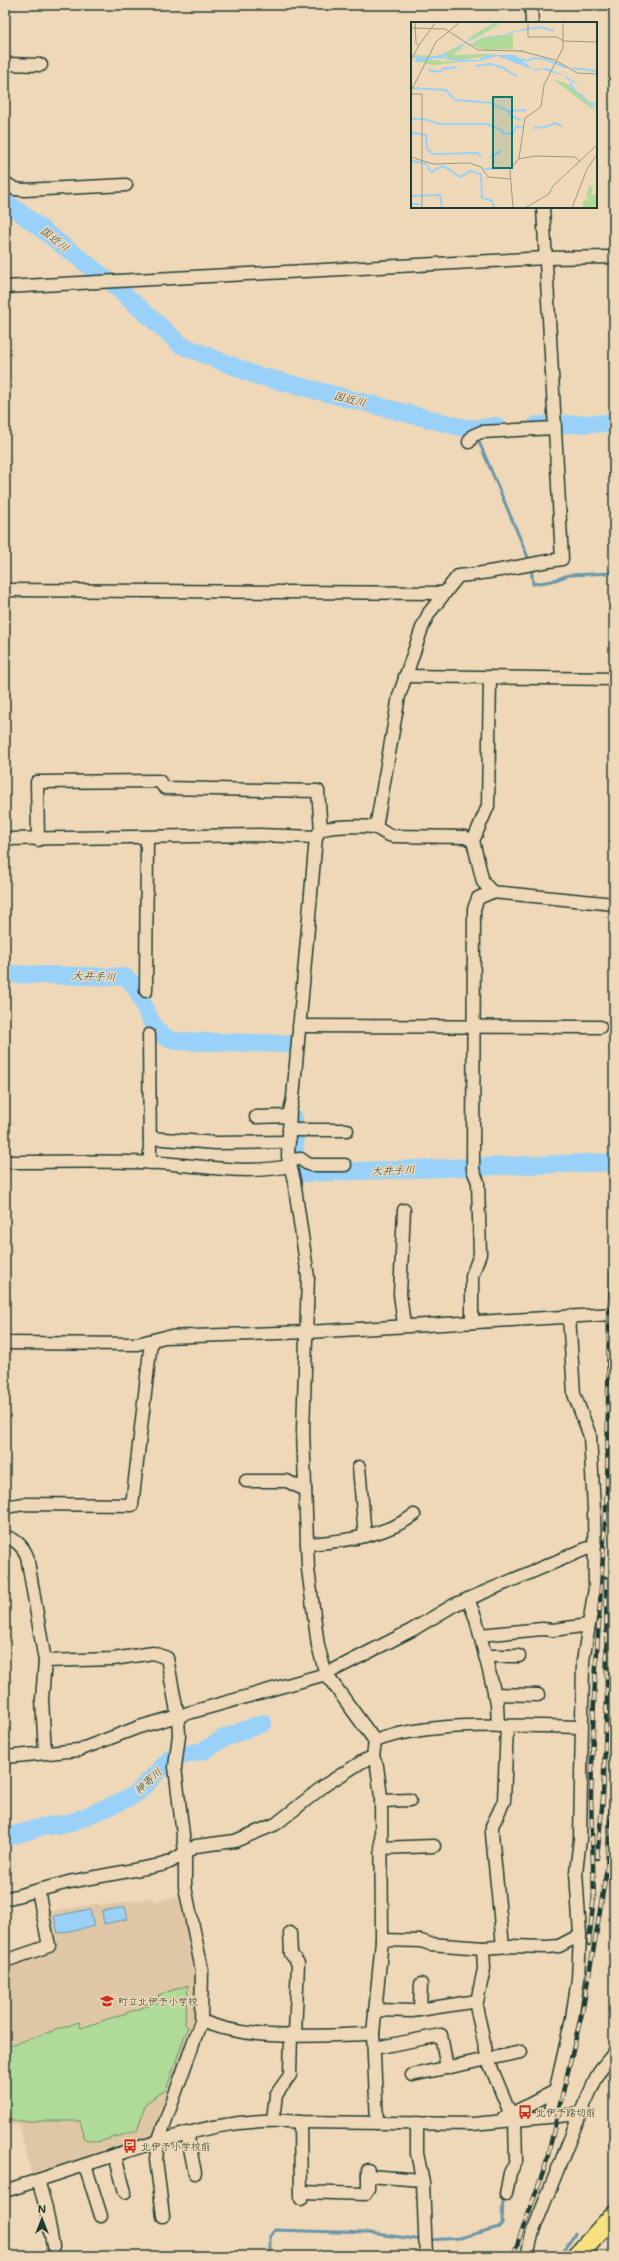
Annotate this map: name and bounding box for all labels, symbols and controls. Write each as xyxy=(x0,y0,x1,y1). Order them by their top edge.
inset map xyxy=(411,22,597,208)
water label: 国近川 xyxy=(38,223,73,255)
water label: 国近川 xyxy=(332,387,368,410)
water label: 大井手川 xyxy=(72,967,116,984)
water label: 大井手川 xyxy=(371,1161,415,1178)
water label: 神寄川 xyxy=(130,1764,165,1797)
school or university icon: 町立北伊予小学校 xyxy=(99,1993,115,2009)
place label: 町立北伊予小学校 xyxy=(118,1994,198,2008)
bus stop icon: 北伊予踏切前 xyxy=(517,2104,533,2120)
place label: 北伊予踏切前 xyxy=(536,2105,596,2119)
bus stop icon: 北伊予小学校前 xyxy=(122,2138,138,2154)
place label: 北伊予小学校前 xyxy=(141,2139,211,2153)
north arrow xyxy=(22,2199,62,2239)
text: N xyxy=(38,2201,46,2216)

